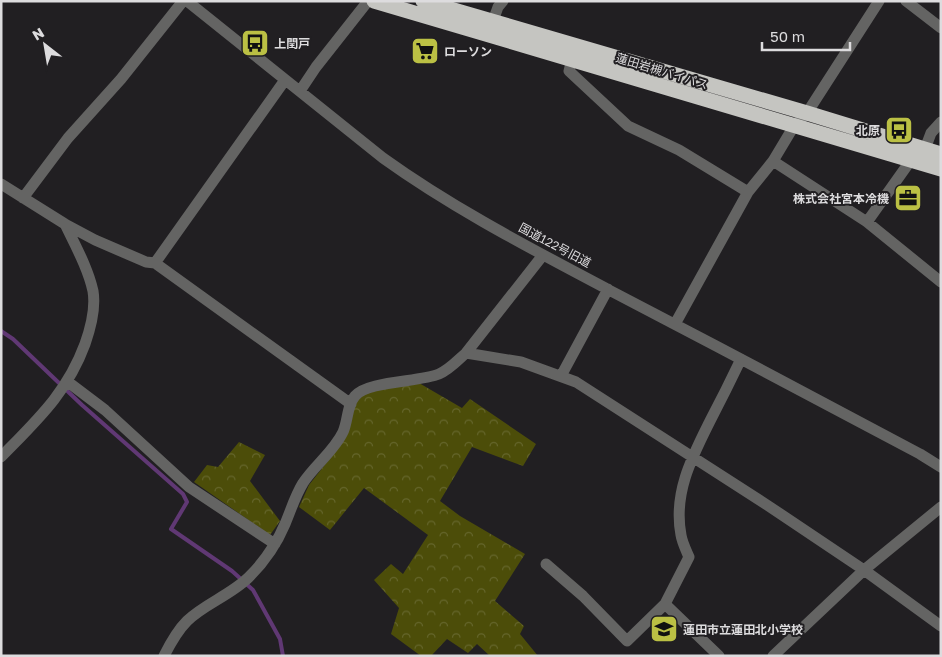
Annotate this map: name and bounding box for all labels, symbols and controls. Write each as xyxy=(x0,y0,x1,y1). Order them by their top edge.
north arrow xyxy=(20,20,70,70)
scale bar xyxy=(762,20,850,52)
text: N xyxy=(29,23,47,43)
text: 50 m xyxy=(770,27,805,45)
bus stop icon: 上閏戸 xyxy=(240,28,270,58)
place label: 上閏戸 xyxy=(274,36,310,51)
supermarket icon: ローソン xyxy=(410,36,440,66)
place label: ローソン xyxy=(444,44,492,59)
street label: 蓮田岩槻バイパス xyxy=(614,50,710,92)
bus stop icon: 北原 xyxy=(884,115,914,145)
place label: 北原 xyxy=(856,123,880,138)
office icon: 株式会社宮本冷機 xyxy=(893,183,923,213)
place label: 株式会社宮本冷機 xyxy=(793,191,889,206)
street label: 国道122号旧道 xyxy=(516,220,594,270)
school or university icon: 蓮田市立蓮田北小学校 xyxy=(649,614,679,644)
place label: 蓮田市立蓮田北小学校 xyxy=(683,622,803,637)

